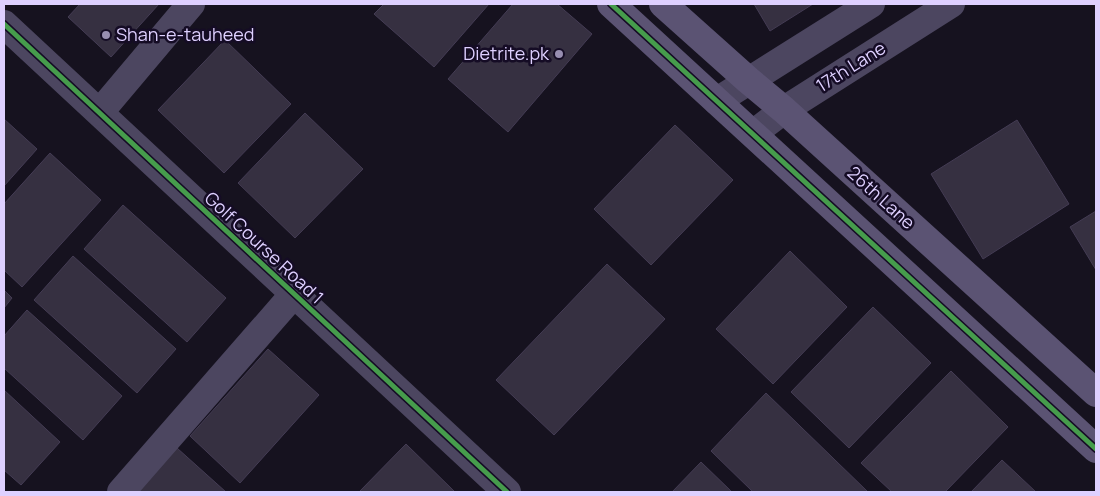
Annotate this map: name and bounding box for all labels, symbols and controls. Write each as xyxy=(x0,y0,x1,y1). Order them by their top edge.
place label: Shan-e-tauheed xyxy=(116,22,254,46)
marker: Shan-e-tauheed xyxy=(100,29,112,41)
street label: 17th Lane xyxy=(811,35,890,97)
place label: Dietrite.pk xyxy=(463,41,550,65)
marker: Dietrite.pk xyxy=(553,48,565,60)
street label: 26th Lane xyxy=(843,160,921,234)
street label: Golf Course Road 1 xyxy=(200,186,329,309)

